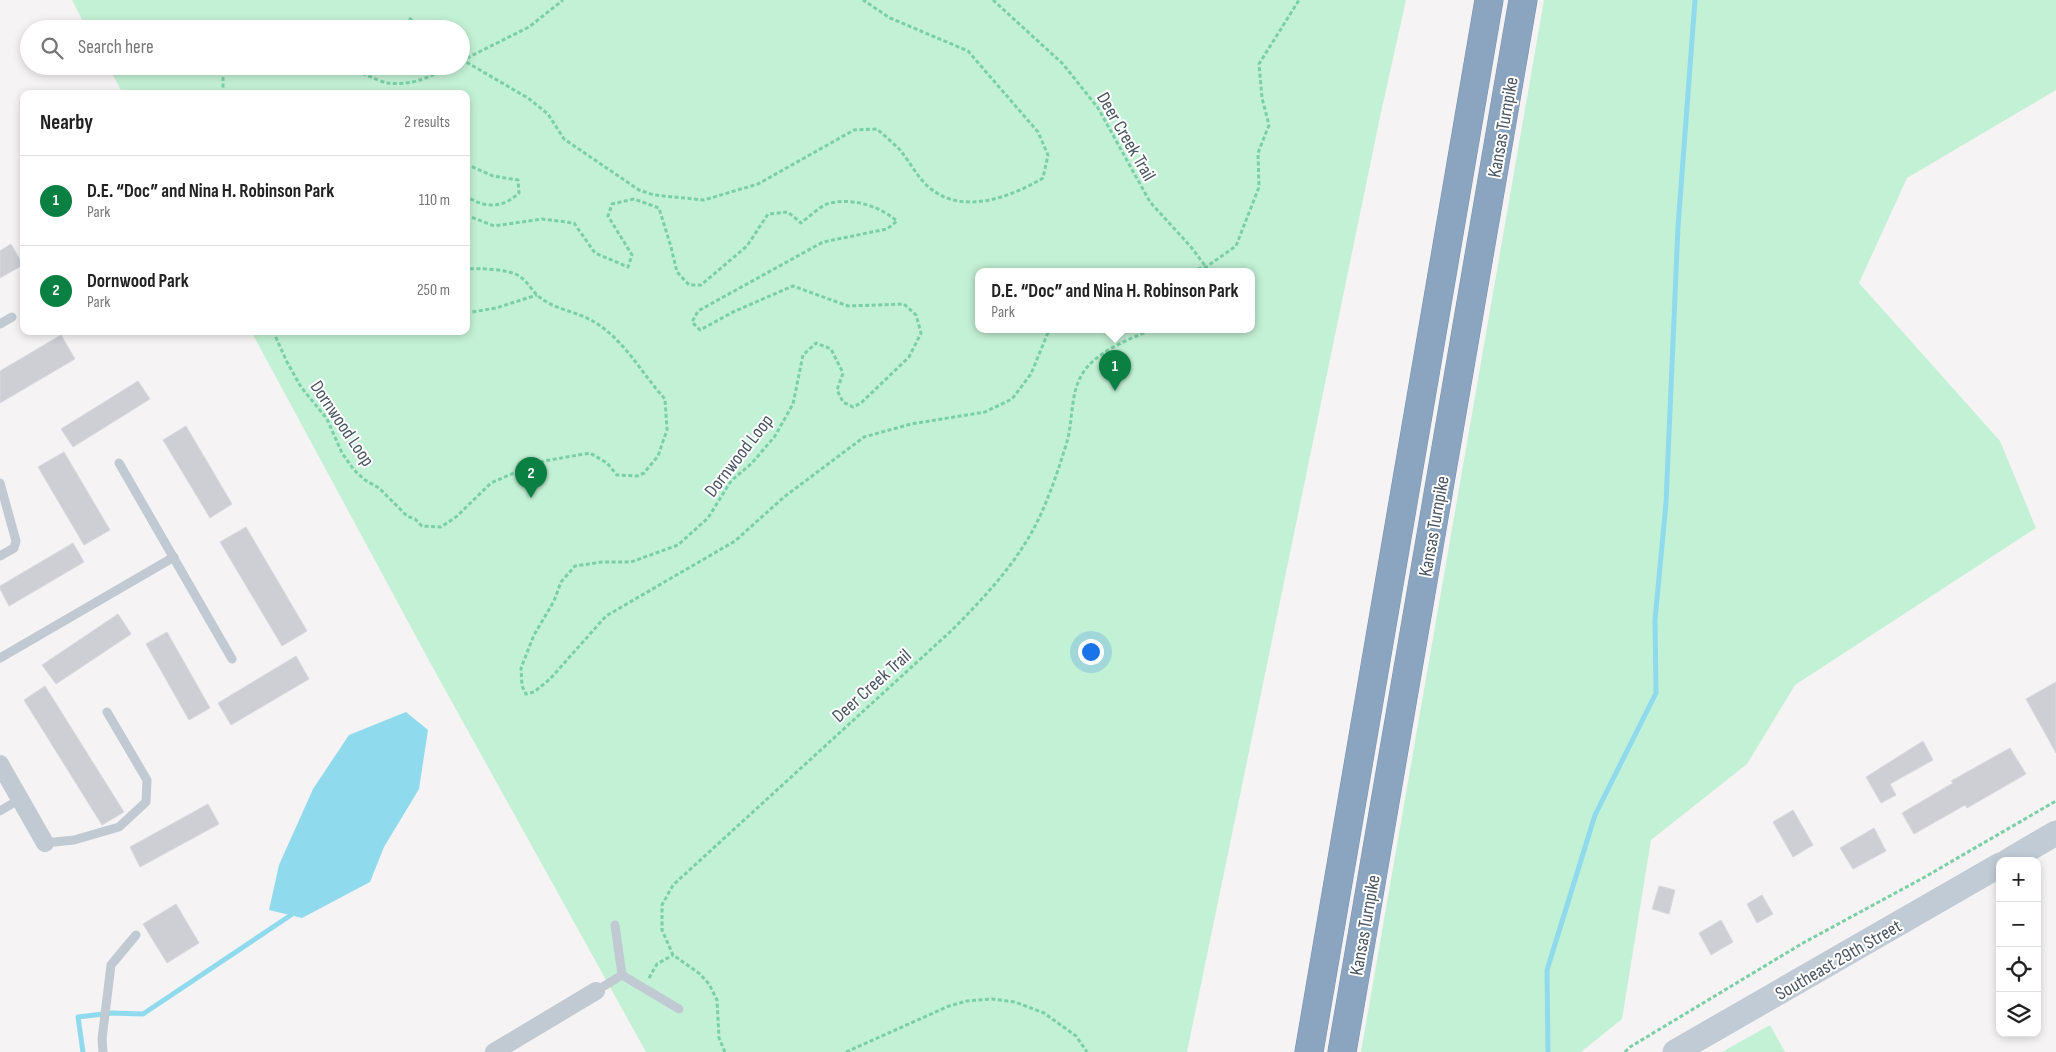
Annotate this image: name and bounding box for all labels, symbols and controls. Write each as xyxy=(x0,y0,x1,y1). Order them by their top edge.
search box xyxy=(20,20,470,75)
icon: search xyxy=(38,34,66,62)
text: Search here xyxy=(78,36,154,59)
street label: Kansas Turnpike xyxy=(1483,75,1524,179)
street label: Deer Creek Trail xyxy=(1091,88,1160,185)
text: Nearby xyxy=(40,110,93,135)
text: 2 results xyxy=(404,113,450,132)
text: D.E. “Doc” and Nina H. Robinson Park xyxy=(87,180,334,203)
text: 1 xyxy=(53,191,59,210)
text: 110 m xyxy=(419,191,450,210)
text: Park xyxy=(87,203,110,222)
popup xyxy=(975,268,1255,333)
text: Dornwood Park xyxy=(87,270,189,293)
text: D.E. “Doc” and Nina H. Robinson Park xyxy=(991,280,1239,303)
text: 2 xyxy=(52,281,60,300)
text: 250 m xyxy=(417,281,450,300)
text: Park xyxy=(87,293,110,312)
text: Park xyxy=(991,303,1015,322)
pin: 1 xyxy=(1099,350,1131,391)
street label: Dornwood Loop xyxy=(305,377,379,471)
street label: Dornwood Loop xyxy=(700,410,779,502)
pin: 2 xyxy=(515,457,547,498)
street label: Kansas Turnpike xyxy=(1414,474,1455,578)
your location xyxy=(1078,639,1104,665)
street label: Deer Creek Trail xyxy=(828,645,916,728)
map controls xyxy=(1996,857,2041,1037)
button: + xyxy=(1996,857,2041,902)
street label: Kansas Turnpike xyxy=(1345,873,1386,977)
button: − xyxy=(1996,902,2041,947)
street label: Southeast 29th Street xyxy=(1772,915,1906,1006)
button: locate xyxy=(1996,947,2041,992)
button: layers xyxy=(1996,992,2041,1037)

